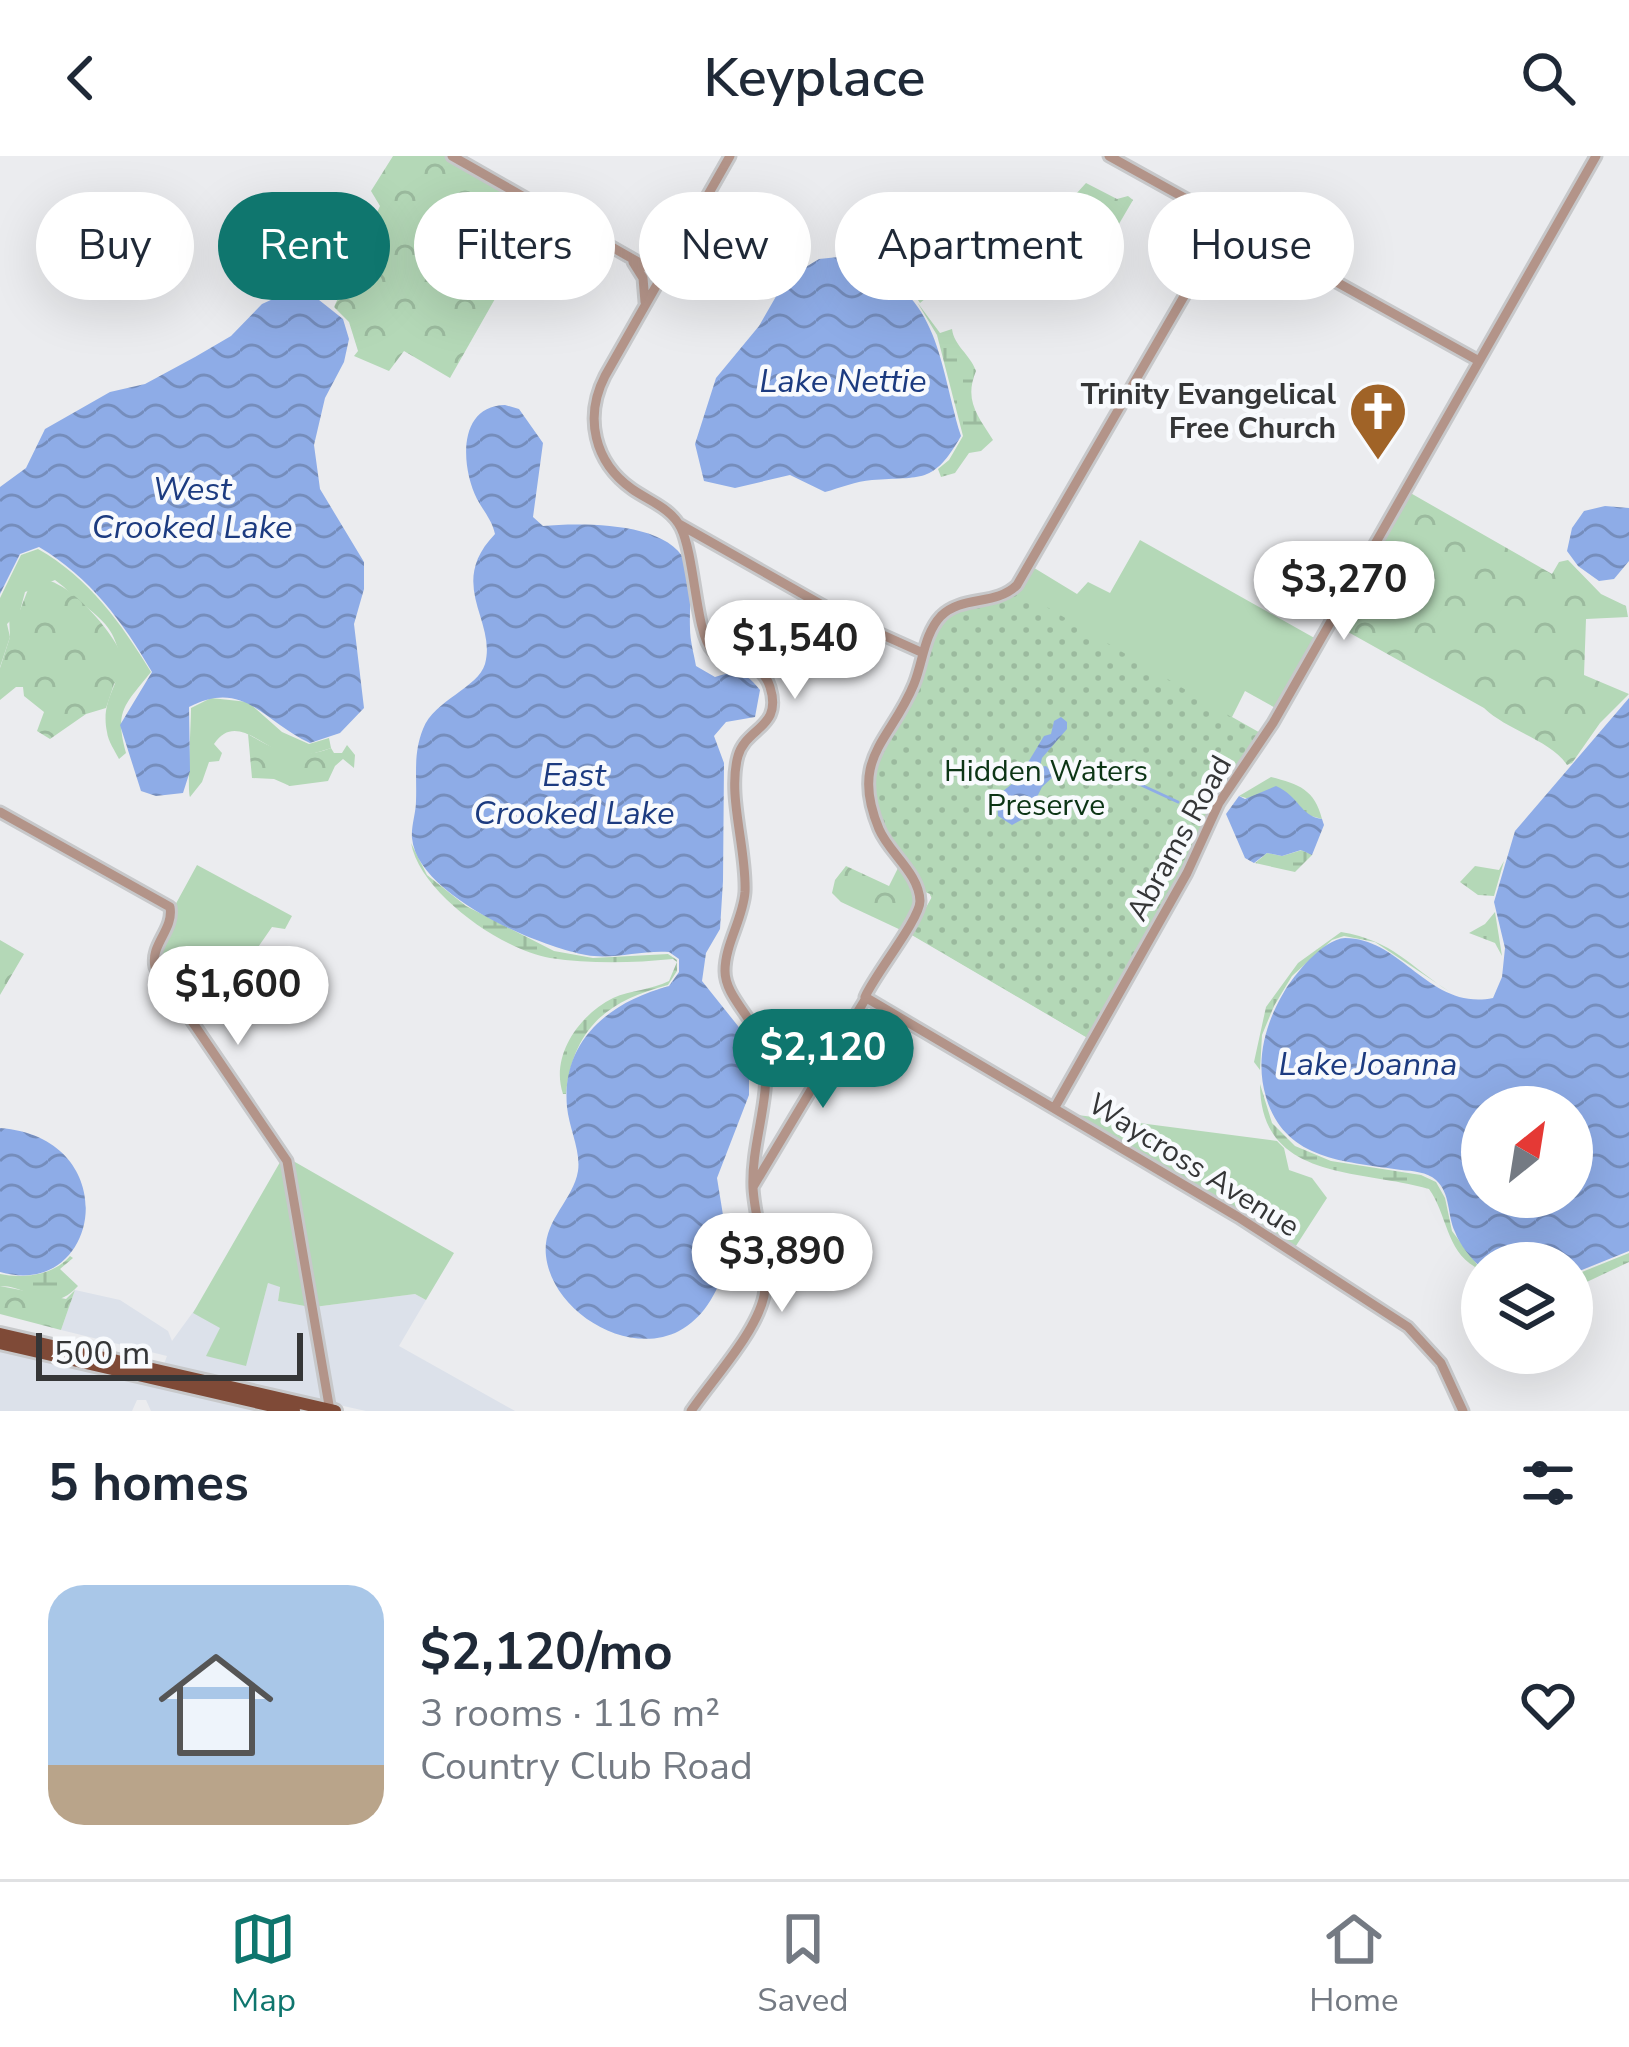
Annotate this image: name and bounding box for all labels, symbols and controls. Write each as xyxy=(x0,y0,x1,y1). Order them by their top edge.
text: Keyplace xyxy=(704,41,925,115)
icon: back xyxy=(48,45,114,111)
icon: search xyxy=(1515,45,1581,111)
chip: Buy xyxy=(36,192,194,300)
chip: Rent xyxy=(218,192,390,300)
chip: Filters xyxy=(414,192,615,300)
chip: New xyxy=(639,192,811,300)
chip: Apartment xyxy=(835,192,1124,300)
chip: House xyxy=(1148,192,1354,300)
water label: Lake Nettie xyxy=(759,359,927,404)
place label: Trinity Evangelical Free Church xyxy=(1081,374,1336,449)
church icon: Trinity Evangelical Free Church xyxy=(1347,380,1409,462)
water label: West Crooked Lake xyxy=(92,467,292,550)
pin: $3,270 xyxy=(1246,541,1442,643)
text: $3,270 xyxy=(1281,553,1407,606)
pin: $1,540 xyxy=(697,600,893,702)
text: $1,540 xyxy=(732,612,858,665)
street label: Abrams Road xyxy=(1117,748,1242,928)
park label: Hidden Waters Preserve xyxy=(944,751,1148,826)
water label: East Crooked Lake xyxy=(474,753,674,836)
pin: $1,600 xyxy=(140,946,336,1048)
text: $1,600 xyxy=(175,958,301,1011)
pin: $2,120 xyxy=(725,1009,921,1111)
text: $2,120 xyxy=(760,1021,886,1074)
water label: Lake Joanna xyxy=(1278,1042,1458,1087)
street label: Waycross Avenue xyxy=(1080,1084,1307,1247)
north arrow xyxy=(1461,1086,1593,1218)
map controls xyxy=(1461,1086,1593,1374)
pin: $3,890 xyxy=(684,1213,880,1315)
text: $3,890 xyxy=(719,1225,845,1278)
button: layers xyxy=(1461,1242,1593,1374)
scale bar xyxy=(36,1327,303,1380)
text: 500 m xyxy=(54,1331,150,1376)
text: 5 homes xyxy=(48,1448,249,1518)
icon: filters xyxy=(1515,1450,1581,1516)
text: $2,120/mo xyxy=(420,1617,673,1687)
icon: home xyxy=(144,1633,288,1777)
icon: heart xyxy=(1515,1672,1581,1738)
text: 3 rooms · 116 m² xyxy=(420,1687,720,1740)
text: Country Club Road xyxy=(420,1740,753,1793)
tab: Map xyxy=(230,1906,296,2023)
tab: Saved xyxy=(757,1906,848,2023)
tab: Home xyxy=(1309,1906,1399,2023)

